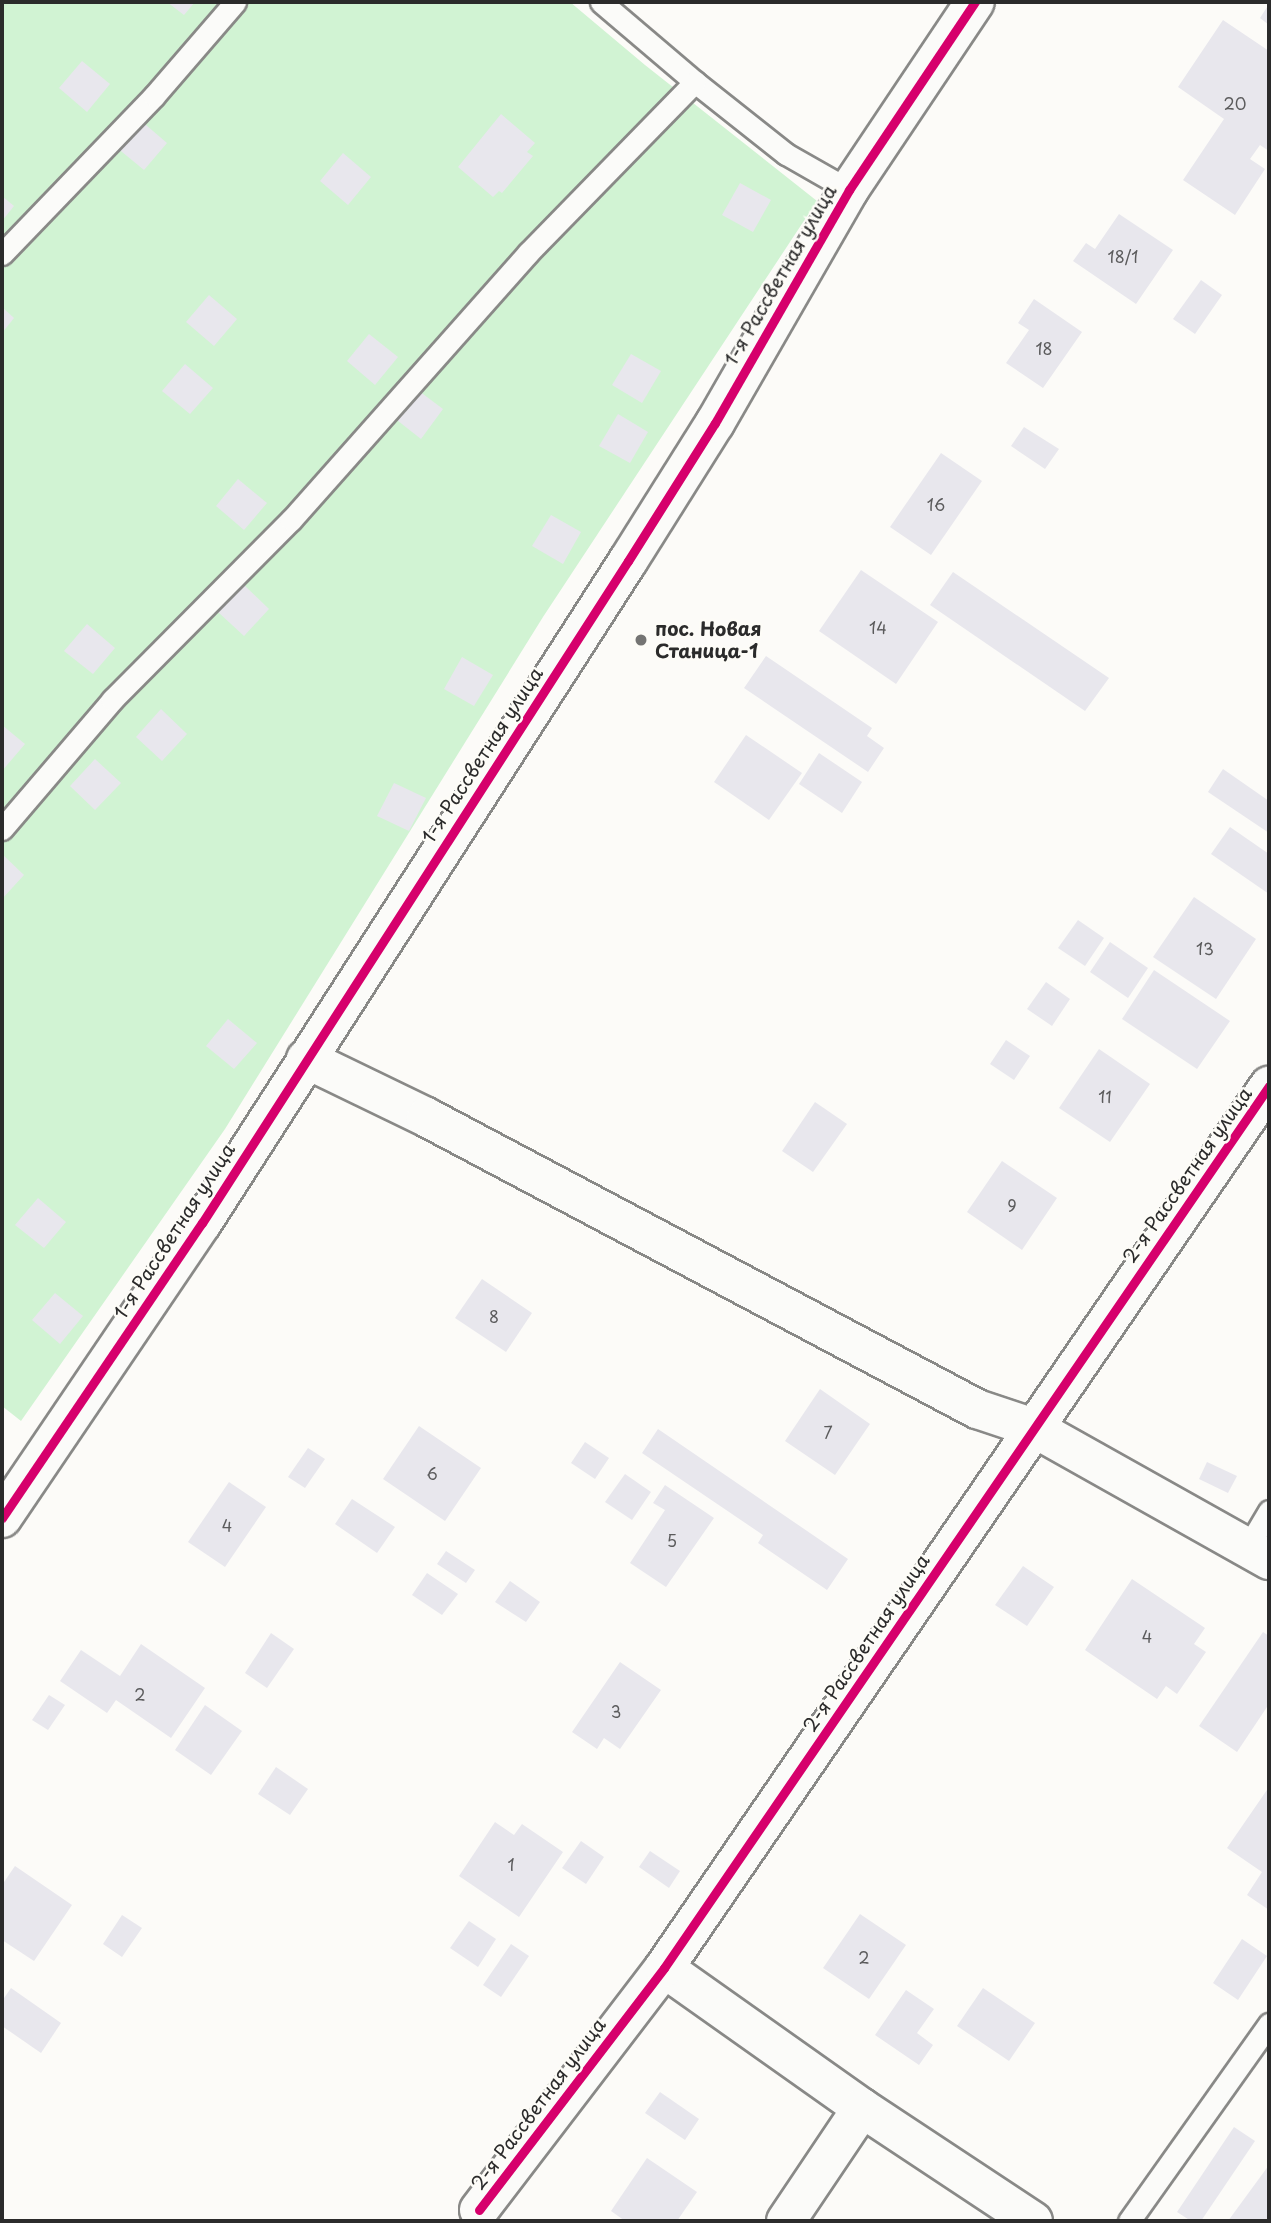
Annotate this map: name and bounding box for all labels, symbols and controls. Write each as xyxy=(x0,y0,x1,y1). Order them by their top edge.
house number: 20 xyxy=(1224,93,1246,113)
street label: 1-я Рассветная улица xyxy=(719,180,841,370)
house number: 18/1 xyxy=(1108,246,1138,266)
house number: 18 xyxy=(1035,338,1053,358)
house number: 16 xyxy=(927,494,945,514)
house number: 14 xyxy=(869,617,887,637)
place label: пос. Новая Станица-1 xyxy=(655,618,762,662)
marker: пос. Новая Станица-1 xyxy=(633,632,649,648)
street label: 1-я Рассветная улица xyxy=(416,663,548,847)
house number: 13 xyxy=(1196,938,1214,958)
street label: 2-я Рассветная улица xyxy=(1117,1082,1257,1268)
house number: 11 xyxy=(1098,1086,1112,1106)
street label: 1-я Рассветная улица xyxy=(108,1139,240,1323)
house number: 9 xyxy=(1007,1195,1017,1215)
house number: 8 xyxy=(489,1306,499,1326)
house number: 7 xyxy=(823,1422,833,1442)
house number: 6 xyxy=(426,1463,438,1483)
house number: 4 xyxy=(222,1515,232,1535)
house number: 5 xyxy=(667,1530,677,1550)
street label: 2-я Рассветная улица xyxy=(798,1549,934,1737)
house number: 4 xyxy=(1142,1626,1152,1646)
house number: 2 xyxy=(134,1684,146,1704)
house number: 3 xyxy=(611,1701,621,1721)
house number: 1 xyxy=(507,1854,515,1874)
house number: 2 xyxy=(858,1947,870,1967)
street label: 2-я Рассветная улица xyxy=(466,2013,610,2195)

